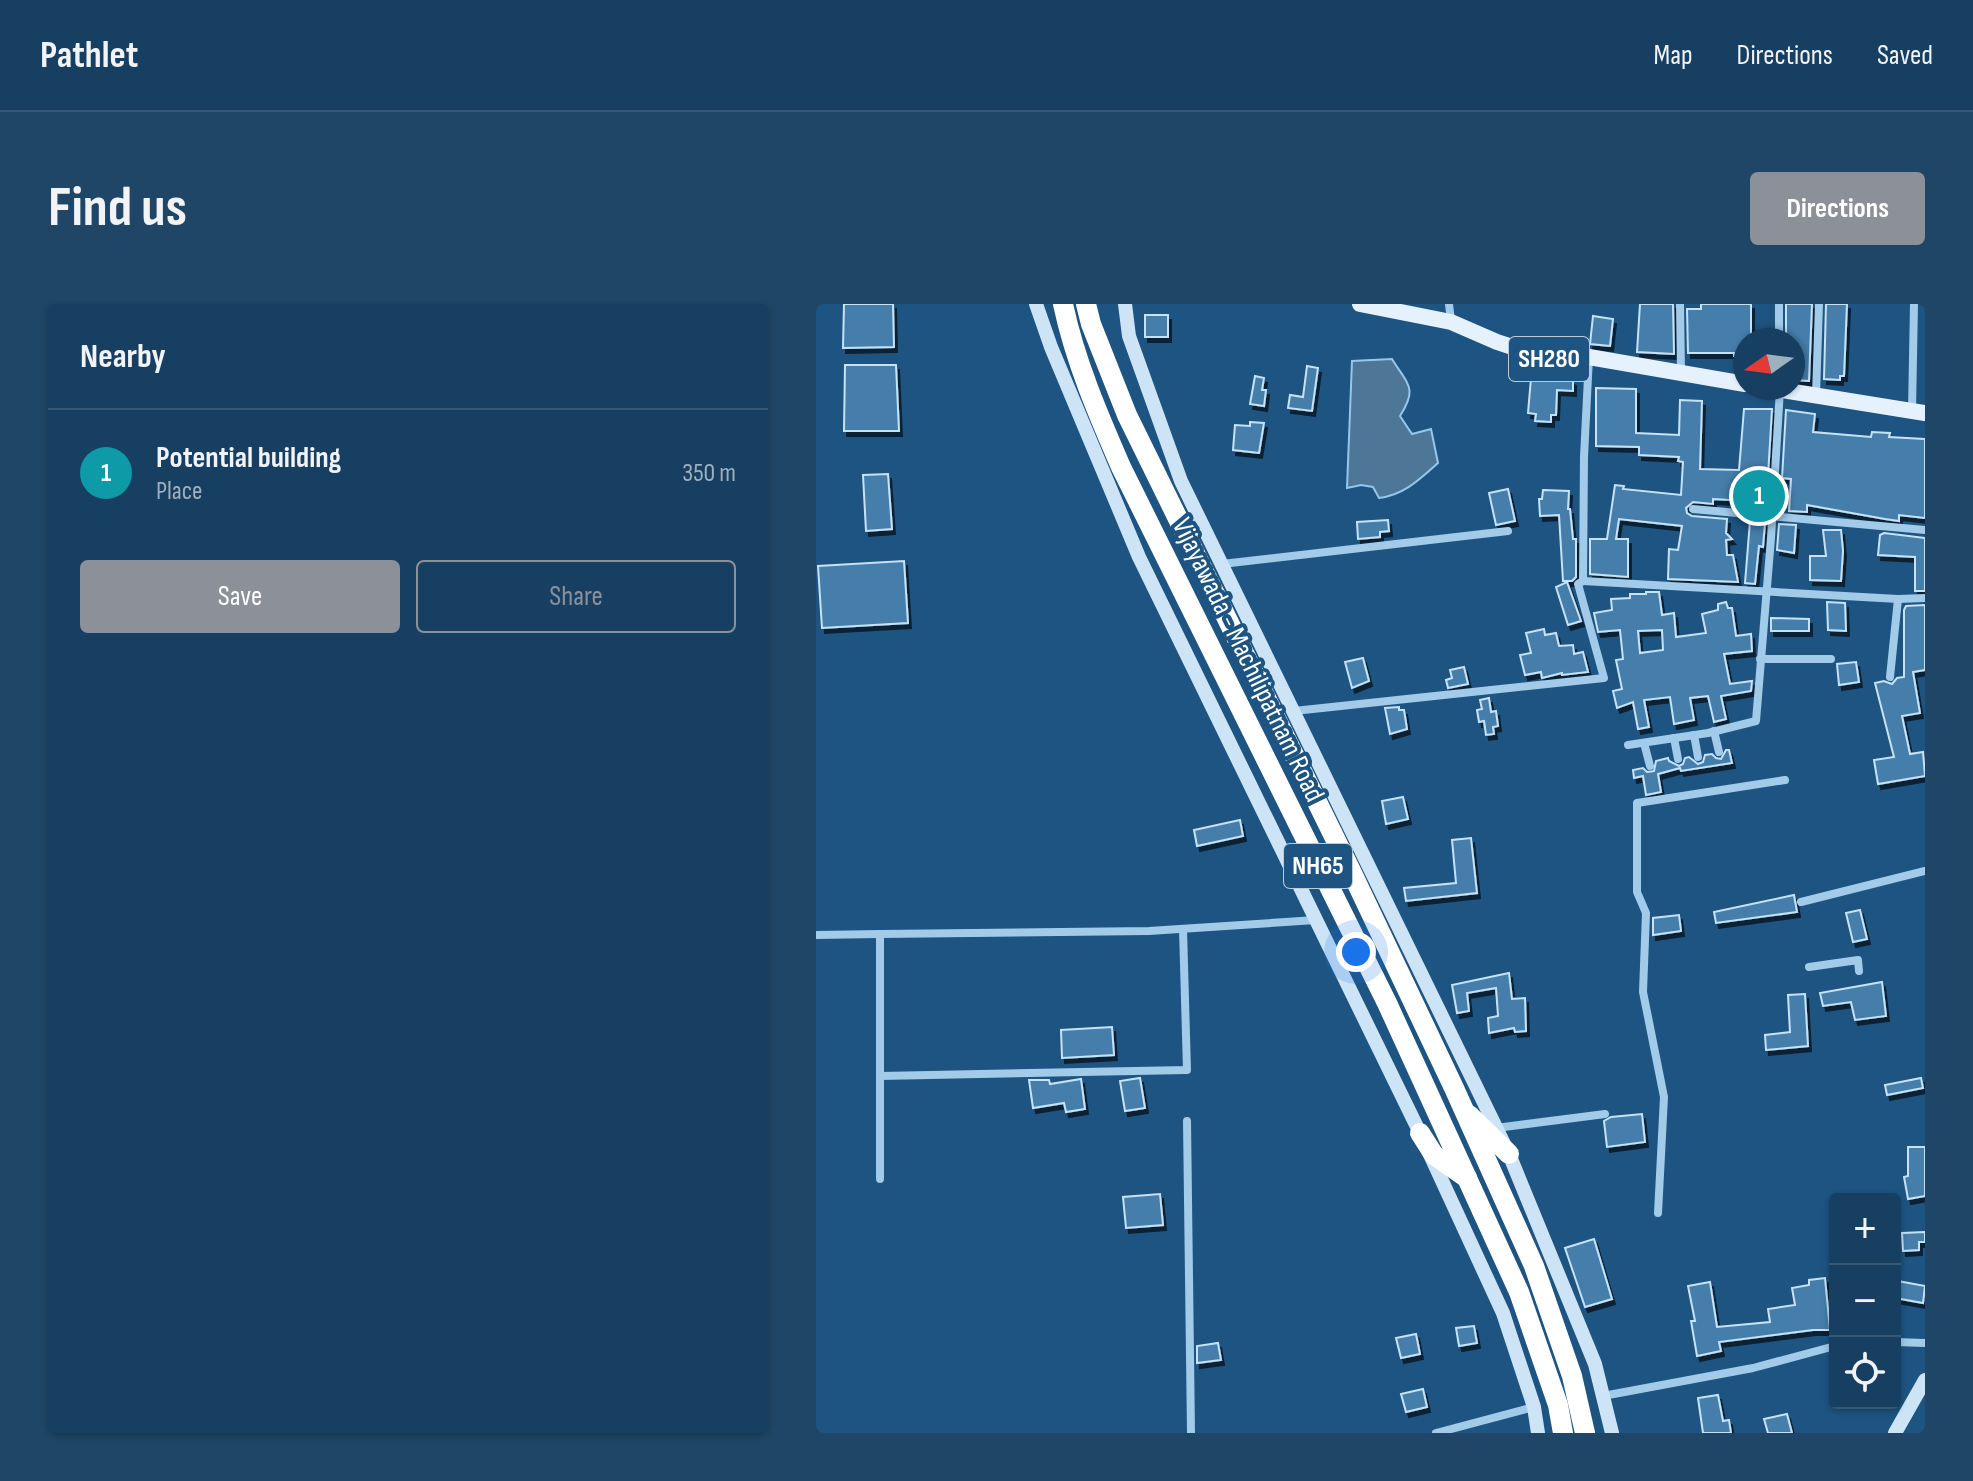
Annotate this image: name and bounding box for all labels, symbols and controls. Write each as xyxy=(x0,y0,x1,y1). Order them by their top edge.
text: Pathlet xyxy=(40,33,138,78)
text: Map xyxy=(1654,39,1693,72)
text: Directions xyxy=(1737,39,1833,72)
text: Saved xyxy=(1877,39,1933,72)
button: Directions xyxy=(1750,172,1925,245)
text: Find us xyxy=(48,175,187,242)
north arrow xyxy=(1733,328,1805,400)
text: Nearby xyxy=(80,336,166,377)
road number: SH280 xyxy=(1509,337,1589,381)
text: Potential building xyxy=(156,440,341,476)
text: 1 xyxy=(101,458,111,489)
text: 350 m xyxy=(682,458,736,489)
pin: 1 xyxy=(1733,466,1785,526)
text: Place xyxy=(156,476,203,507)
street label: Vijayawada - Machilipatnam Road xyxy=(1165,513,1331,807)
button: Save xyxy=(80,560,400,633)
button: Share xyxy=(416,560,736,633)
road number: NH65 xyxy=(1284,844,1352,888)
your location xyxy=(1336,932,1376,972)
map controls xyxy=(1829,1193,1901,1409)
button: + xyxy=(1829,1193,1901,1265)
button: − xyxy=(1829,1265,1901,1337)
button: locate xyxy=(1829,1337,1901,1409)

